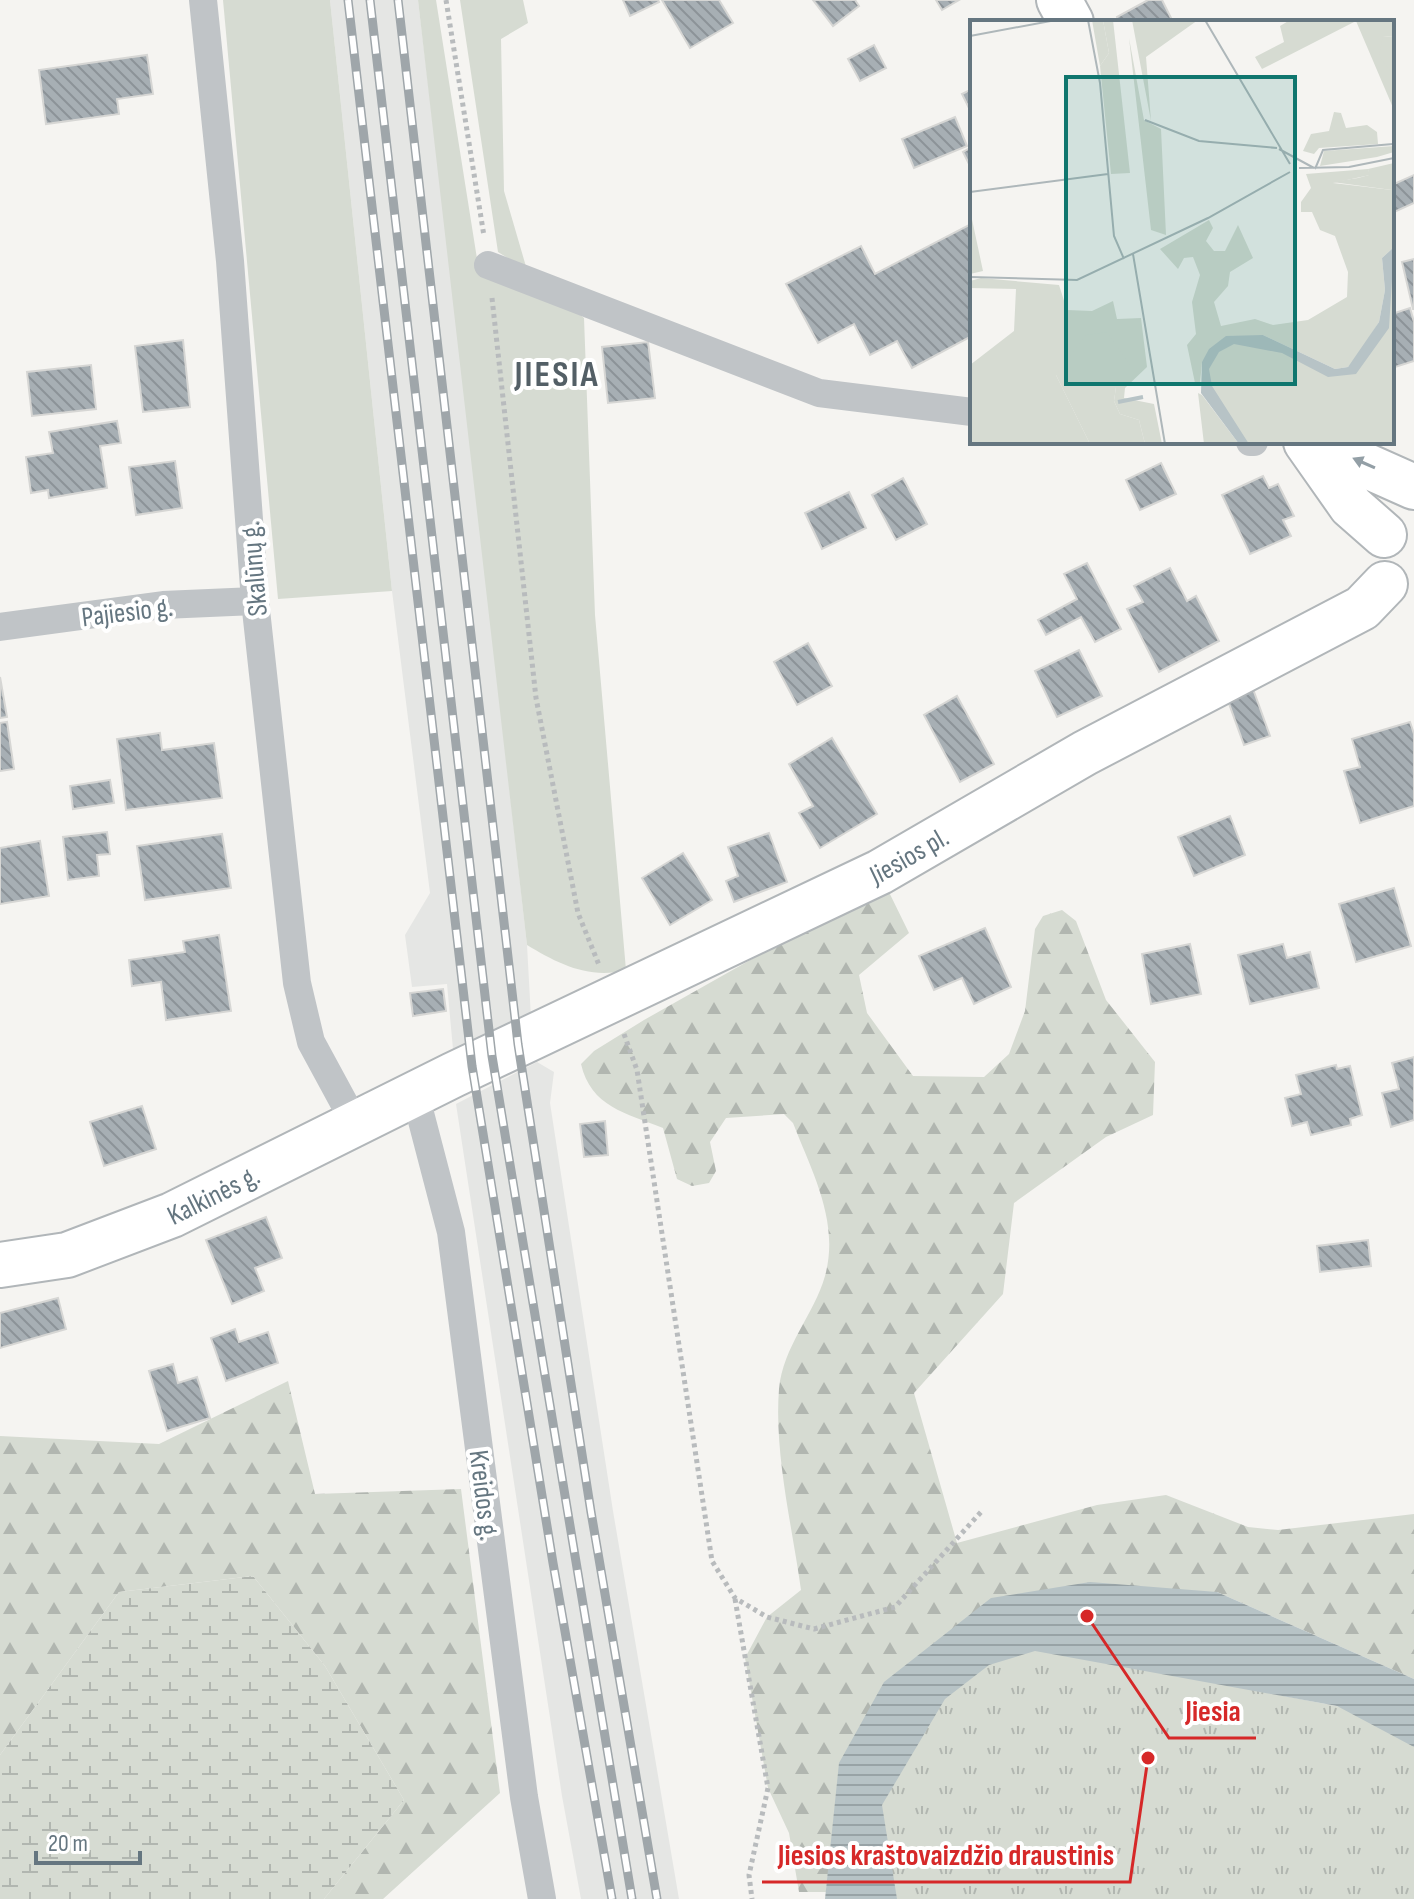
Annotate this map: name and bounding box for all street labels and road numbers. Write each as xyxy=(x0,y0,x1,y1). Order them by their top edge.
street label: Skalūnų g. xyxy=(234,520,275,618)
street label: Pajiesio g. xyxy=(80,591,175,634)
street label: Jiesios pl. xyxy=(864,821,955,893)
street label: Kalkinės g. xyxy=(162,1159,265,1233)
street label: Kreidos g. xyxy=(462,1448,505,1542)

